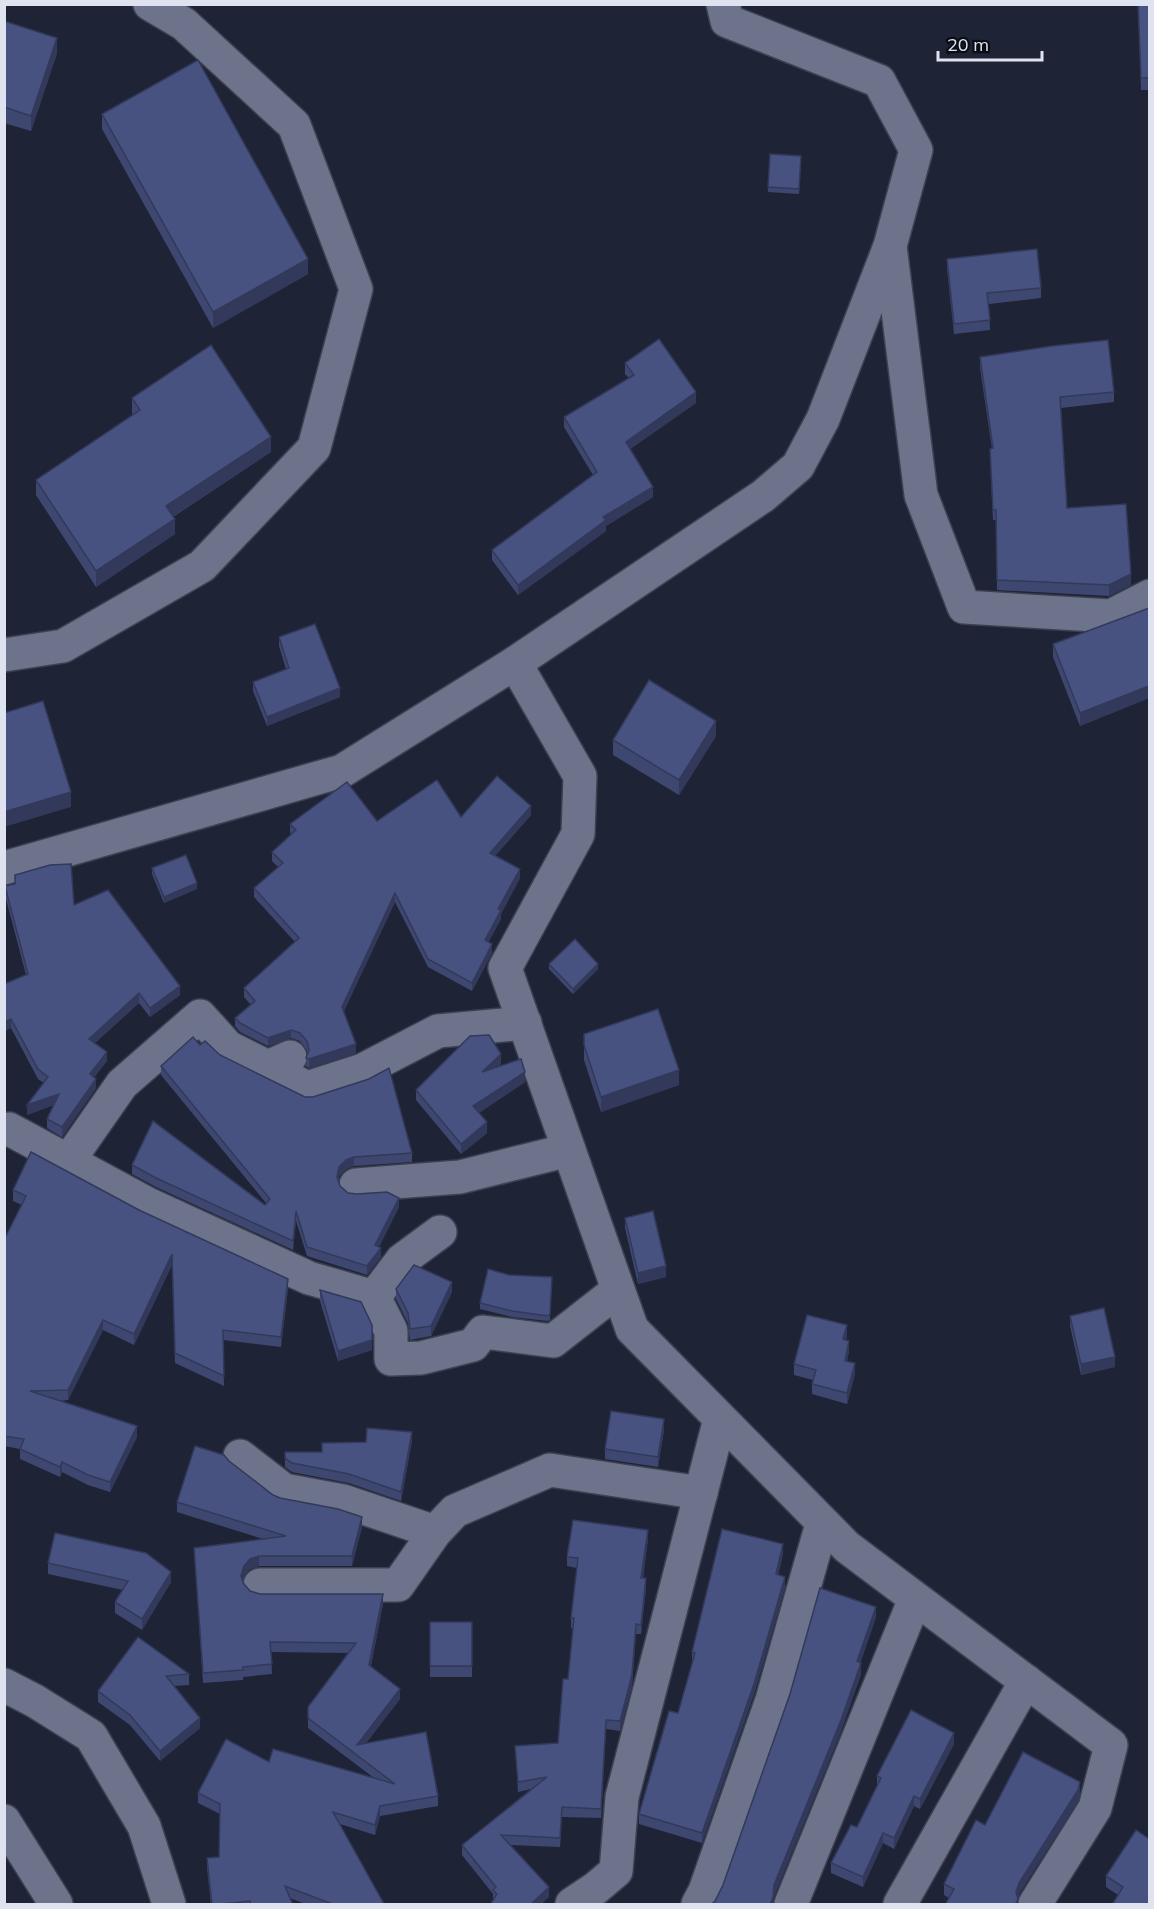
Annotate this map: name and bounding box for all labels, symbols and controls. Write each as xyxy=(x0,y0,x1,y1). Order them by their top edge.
scale bar xyxy=(938,24,1042,62)
text: 20 m xyxy=(947,33,989,56)

